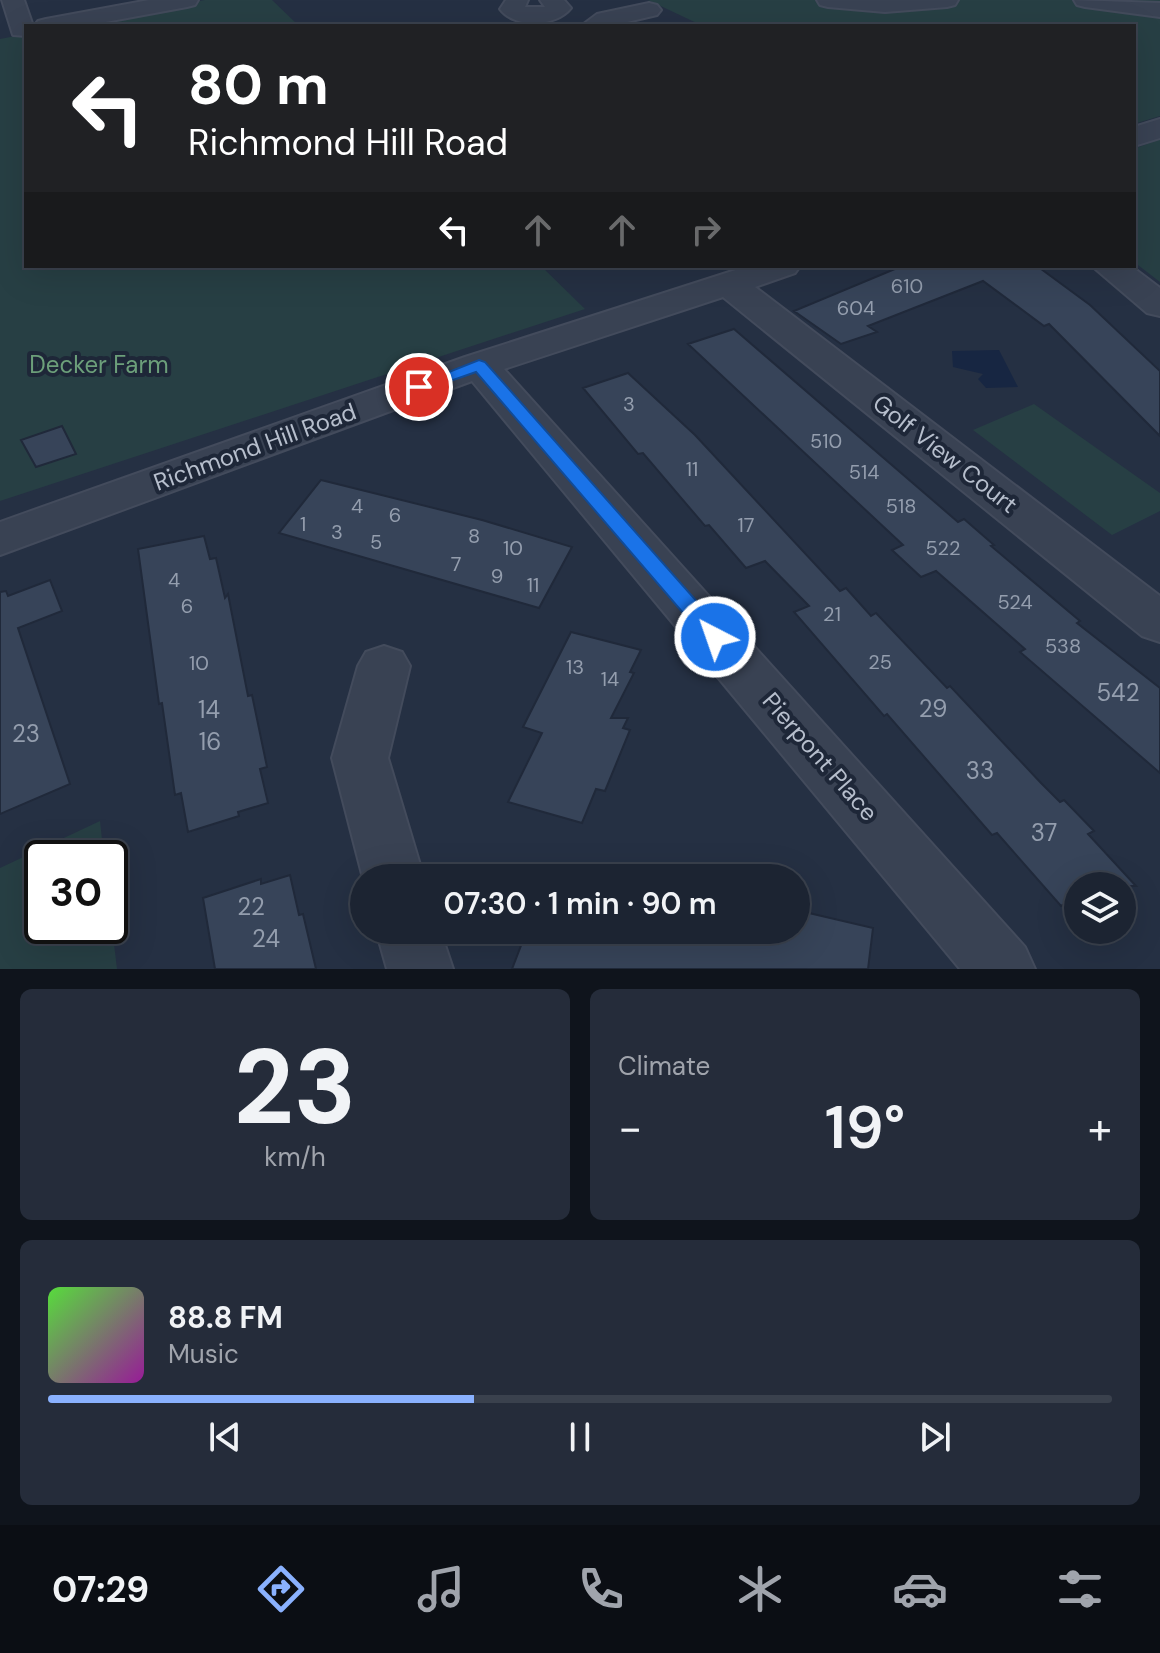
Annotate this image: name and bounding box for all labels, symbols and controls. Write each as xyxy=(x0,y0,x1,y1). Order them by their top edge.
text: 80 m xyxy=(188,48,329,121)
icon: left xyxy=(56,56,160,160)
text: Richmond Hill Road xyxy=(188,119,508,166)
icon: left xyxy=(432,208,476,252)
icon: ahead xyxy=(516,208,560,252)
icon: ahead xyxy=(600,208,644,252)
icon: right xyxy=(684,208,728,252)
house number: 610 xyxy=(891,273,923,299)
house number: 604 xyxy=(837,295,875,321)
park label: Decker Farm xyxy=(29,349,169,380)
pin xyxy=(385,353,453,421)
icon: arrive xyxy=(397,365,441,409)
street label: Golf View Court xyxy=(867,387,1024,520)
house number: 3 xyxy=(623,391,635,417)
street label: Richmond Hill Road xyxy=(149,395,360,498)
house number: 510 xyxy=(810,428,842,454)
house number: 11 xyxy=(686,456,698,482)
house number: 514 xyxy=(849,459,879,485)
house number: 4 xyxy=(351,493,363,519)
house number: 518 xyxy=(886,493,916,519)
house number: 6 xyxy=(389,502,401,528)
house number: 1 xyxy=(300,511,306,537)
house number: 17 xyxy=(738,512,754,538)
house number: 3 xyxy=(331,519,343,545)
house number: 8 xyxy=(468,523,480,549)
house number: 5 xyxy=(370,529,382,555)
house number: 10 xyxy=(503,535,523,561)
house number: 522 xyxy=(926,535,960,561)
house number: 7 xyxy=(451,551,461,577)
house number: 9 xyxy=(491,563,503,589)
house number: 4 xyxy=(168,567,180,593)
house number: 11 xyxy=(527,572,539,598)
house number: 524 xyxy=(997,589,1033,615)
house number: 6 xyxy=(181,593,193,619)
position arrow xyxy=(673,595,757,679)
house number: 21 xyxy=(823,601,841,627)
house number: 538 xyxy=(1045,633,1081,659)
house number: 25 xyxy=(868,649,892,675)
house number: 10 xyxy=(189,650,209,676)
house number: 13 xyxy=(566,654,584,680)
house number: 14 xyxy=(601,666,619,692)
house number: 542 xyxy=(1096,677,1140,708)
street label: Pierpont Place xyxy=(756,686,885,827)
house number: 29 xyxy=(919,693,947,724)
house number: 14 xyxy=(198,694,220,725)
house number: 23 xyxy=(12,718,40,749)
house number: 16 xyxy=(199,726,221,757)
house number: 33 xyxy=(966,755,994,786)
house number: 37 xyxy=(1031,817,1057,848)
speed limit sign: 30 xyxy=(24,840,128,944)
map controls xyxy=(1064,872,1136,944)
button: layers xyxy=(1064,872,1136,944)
text: 07:30 · 1 min · 90 m xyxy=(444,884,716,923)
house number: 22 xyxy=(237,891,265,922)
house number: 24 xyxy=(252,923,280,954)
text: 23 xyxy=(234,1020,356,1155)
text: Climate xyxy=(618,1049,710,1083)
text: 19° xyxy=(825,1088,905,1167)
text: − xyxy=(618,1099,642,1157)
text: + xyxy=(1088,1099,1112,1157)
text: km/h xyxy=(264,1140,326,1174)
text: 88.8 FM xyxy=(168,1298,283,1337)
text: Music xyxy=(168,1337,239,1371)
icon: previous xyxy=(203,1415,247,1459)
icon: pause xyxy=(558,1415,602,1459)
icon: next xyxy=(913,1415,957,1459)
icon: directions xyxy=(253,1561,309,1617)
icon: music xyxy=(413,1561,469,1617)
icon: phone xyxy=(573,1561,629,1617)
icon: climate xyxy=(732,1561,788,1617)
icon: car xyxy=(892,1561,948,1617)
icon: filters xyxy=(1052,1561,1108,1617)
text: 07:29 xyxy=(52,1566,149,1613)

